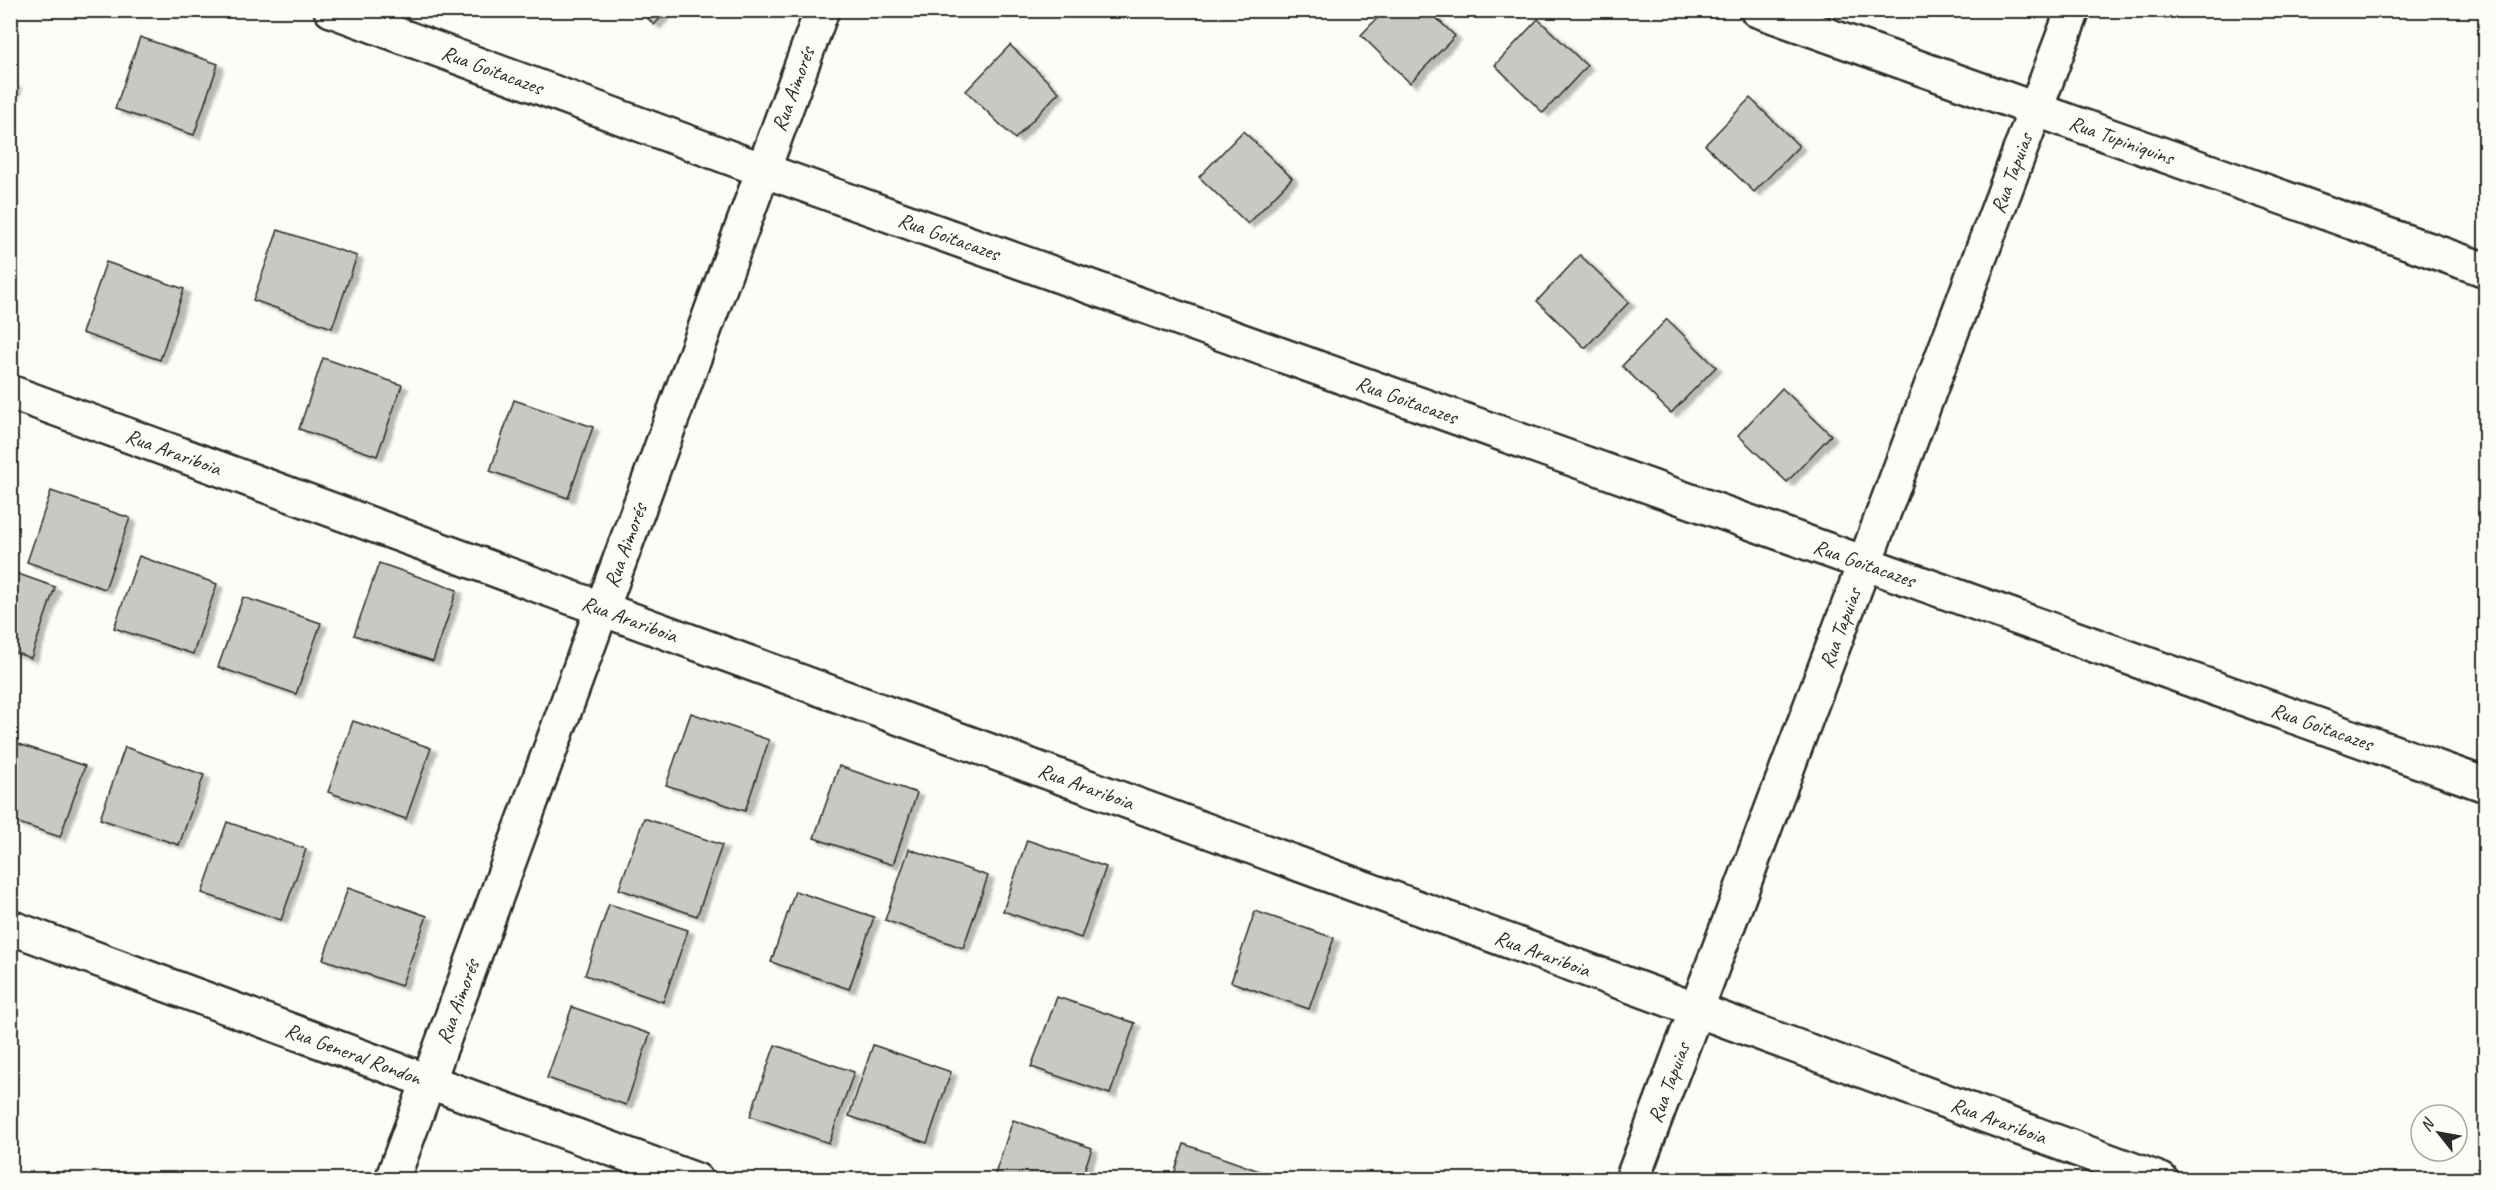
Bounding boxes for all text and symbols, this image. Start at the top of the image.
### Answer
street label: Rua Goitacazes [438,39,548,101]
street label: Rua Aimorés [766,42,821,135]
street label: Rua Tupiniquins [2066,109,2179,171]
street label: Rua Tapuias [1985,128,2039,217]
street label: Rua Goitacazes [895,206,1005,267]
street label: Rua Goitacazes [1352,370,1462,430]
street label: Rua Arariboia [122,423,226,482]
street label: Rua Aimorés [598,498,653,591]
street label: Rua Goitacazes [1810,533,1920,594]
street label: Rua Tapuias [1813,583,1868,672]
street label: Rua Arariboia [578,590,683,649]
street label: Rua Goitacazes [2268,696,2378,757]
street label: Rua Arariboia [1035,757,1139,816]
street label: Rua Arariboia [1491,924,1595,983]
street label: Rua Aimorés [430,954,485,1047]
street label: Rua General Rondon [282,1017,427,1091]
street label: Rua Tapuias [1642,1037,1696,1126]
street label: Rua Arariboia [1947,1091,2052,1151]
north arrow [2409,1103,2469,1163]
text: N [2416,1114,2440,1135]

